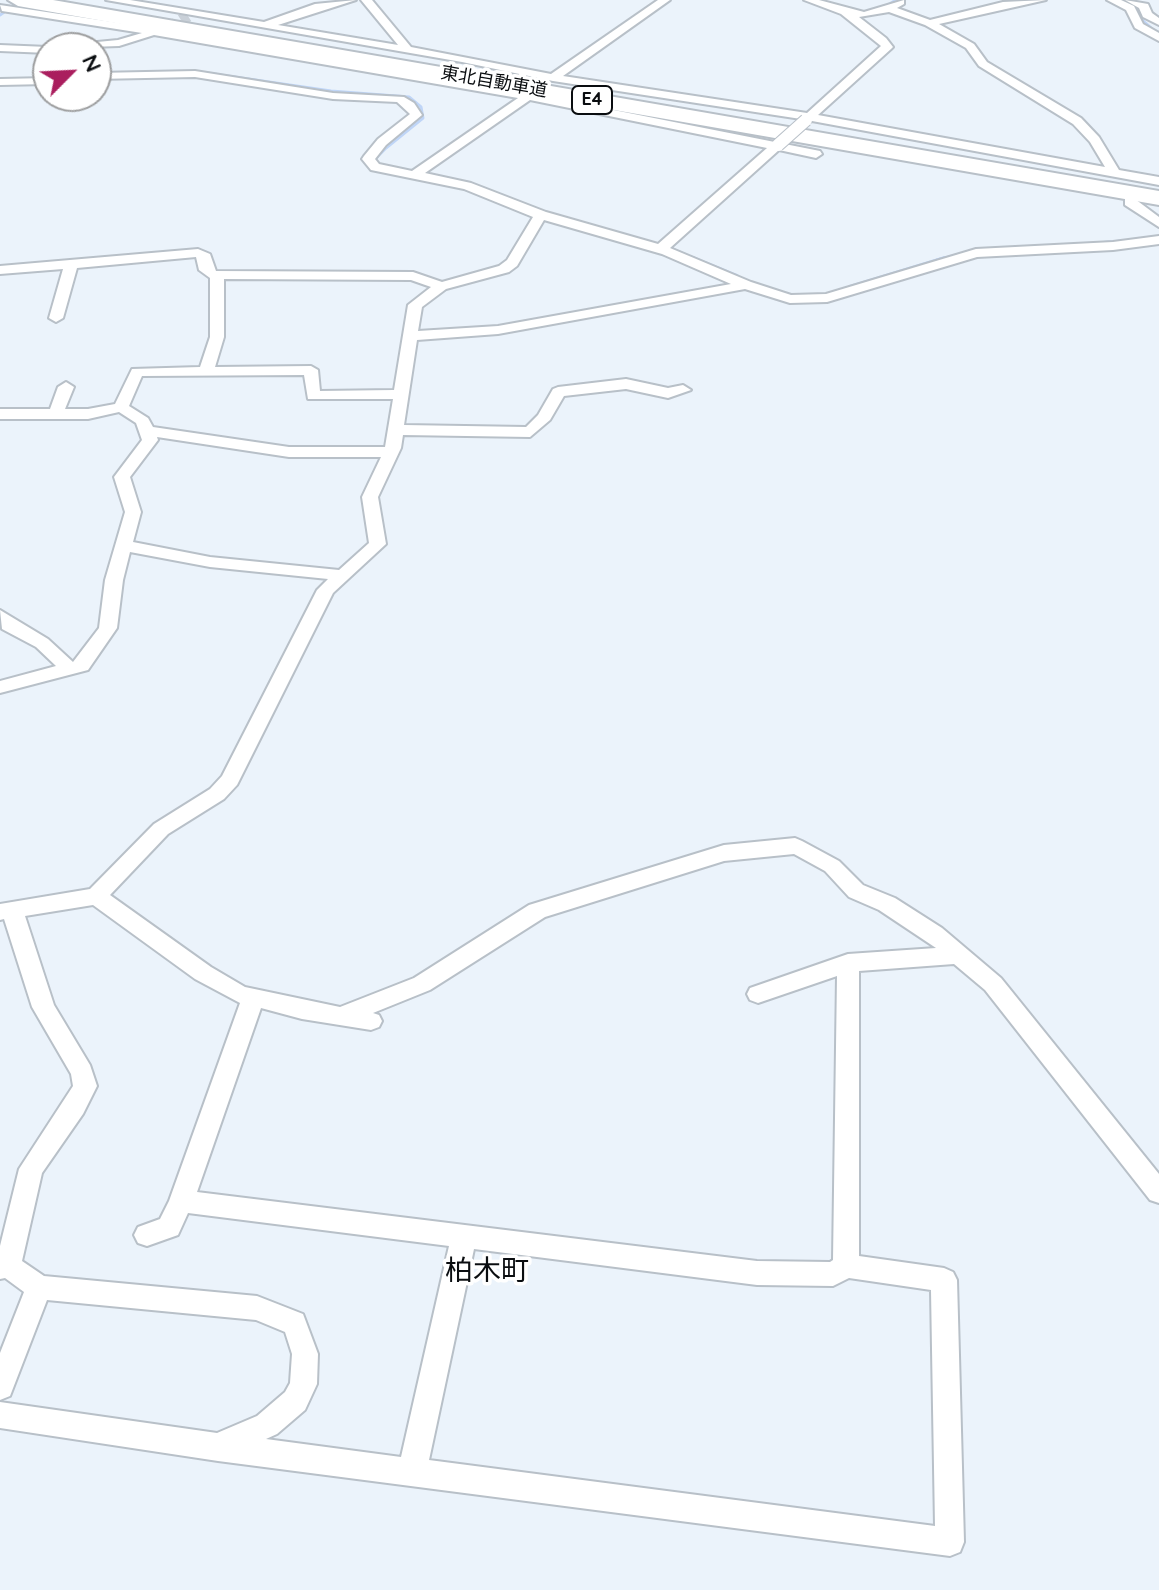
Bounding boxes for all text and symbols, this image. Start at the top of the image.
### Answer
north arrow [32,32,112,112]
text: N [76,50,108,76]
street label: 東北自動車道 [439,62,549,102]
road number: E4 [572,86,612,114]
district label: 柏木町 [445,1255,529,1289]

